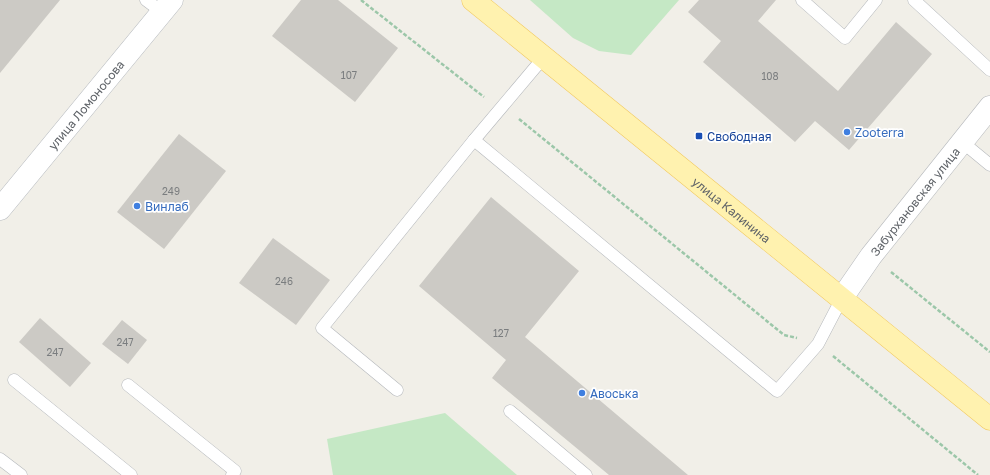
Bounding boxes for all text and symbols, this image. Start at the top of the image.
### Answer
street label: улица Ломоносова [45,57,127,153]
house number: 107 [341,69,357,81]
house number: 108 [761,70,779,82]
place label: Zooterra [855,125,904,140]
marker: Zooterra [842,127,852,137]
place label: Свободная [707,129,772,144]
marker: Свободная [694,131,704,141]
street label: Забурхановская улица [867,144,963,259]
street label: улица Калинина [690,173,774,246]
house number: 249 [162,185,180,197]
place label: Винлаб [145,199,189,214]
marker: Винлаб [132,201,142,211]
house number: 246 [275,275,293,287]
house number: 127 [493,327,509,339]
house number: 247 [116,336,134,348]
house number: 247 [46,346,64,358]
place label: Авоська [590,386,638,401]
marker: Авоська [577,388,587,398]

